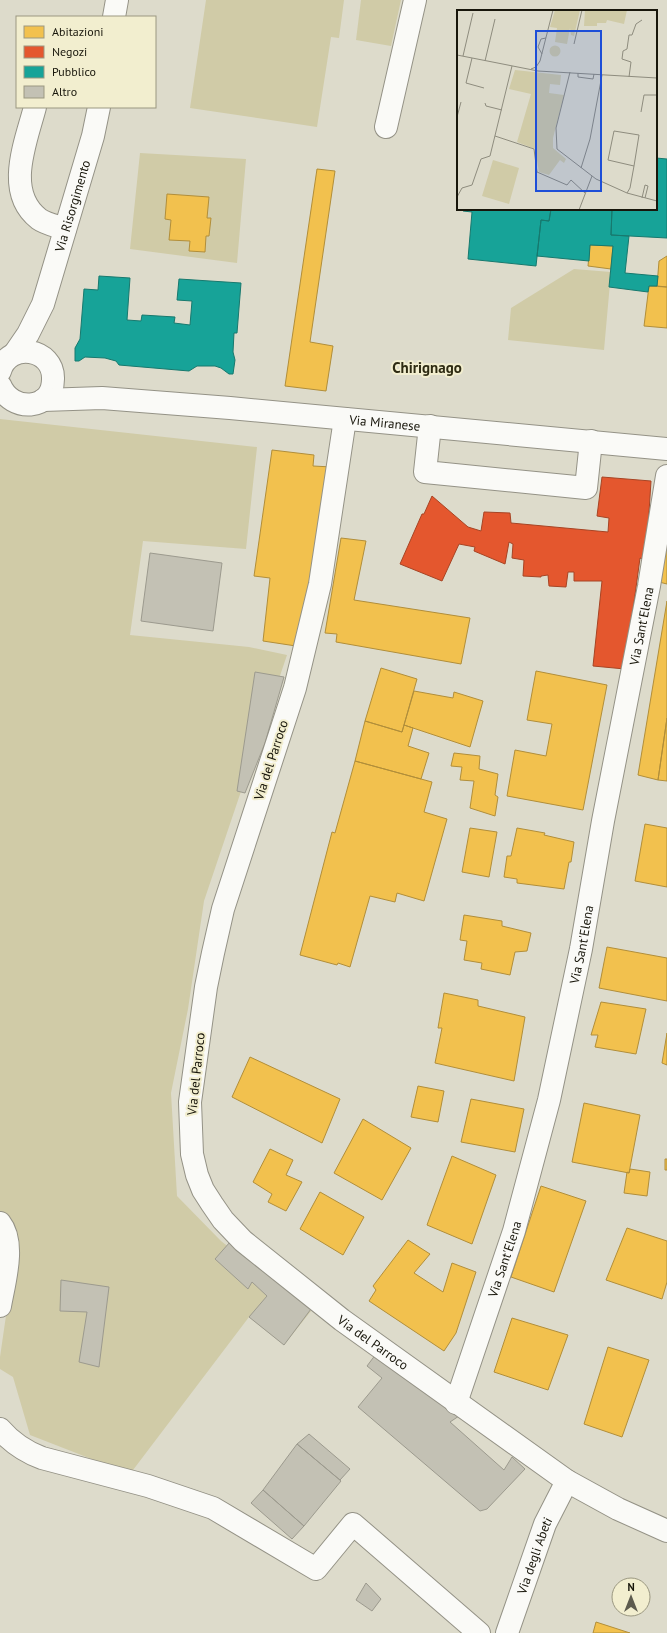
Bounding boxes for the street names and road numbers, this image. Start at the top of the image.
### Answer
street label: Via Risorgimento [50,158,94,255]
street label: Via Miranese [348,411,421,434]
street label: Via Sant'Elena [625,585,657,668]
street label: Via del Parroco [250,718,292,803]
street label: Via Sant'Elena [565,904,597,986]
street label: Via del Parroco [183,1032,209,1117]
street label: Via Sant'Elena [483,1219,525,1300]
street label: Via del Parroco [333,1311,412,1373]
street label: Via degli Abeti [512,1514,556,1597]

